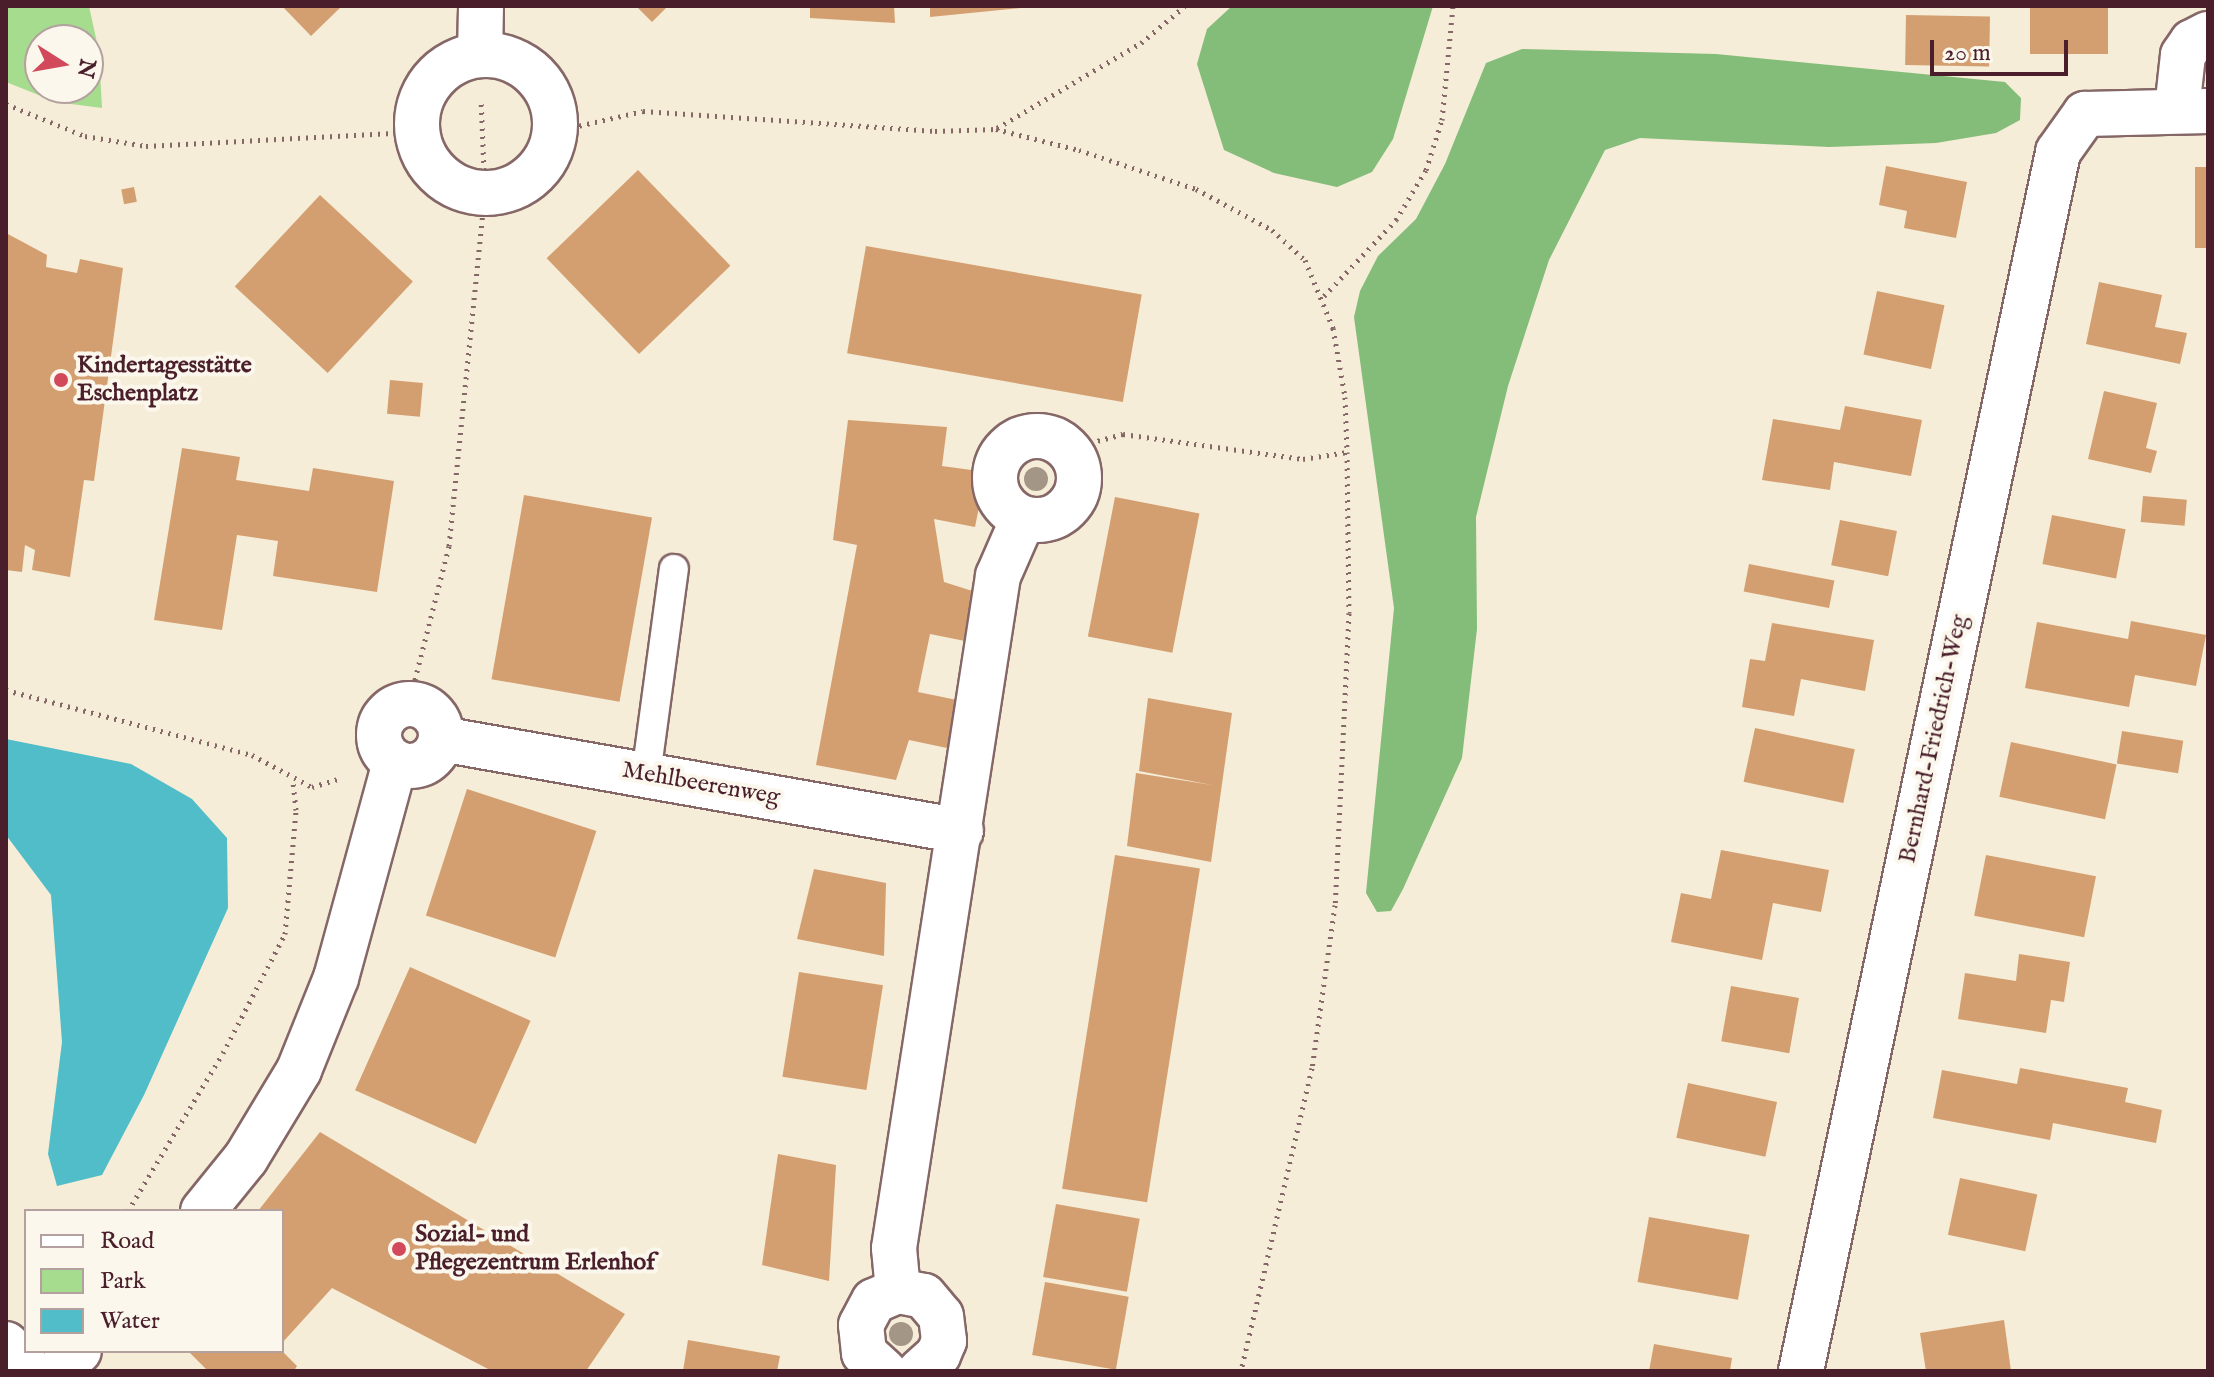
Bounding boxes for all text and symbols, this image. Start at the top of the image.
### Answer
north arrow [24,24,104,104]
scale bar [1934,24,2072,74]
text: 20 m [1944,38,1991,69]
text: N [70,56,101,80]
place label: Kindertagesstätte Eschenplatz [77,352,252,408]
marker: Kindertagesstätte Eschenplatz [52,371,70,389]
street label: Bernhard-Friedrich-Weg [1894,612,1974,866]
street label: Mehlbeerenweg [620,756,782,812]
legend [24,1209,284,1353]
place label: Sozial- und Pflegezentrum Erlenhof [415,1221,655,1277]
text: Road [100,1226,154,1257]
marker: Sozial- und Pflegezentrum Erlenhof [390,1240,408,1258]
text: Park [100,1266,146,1297]
text: Water [100,1306,160,1337]

